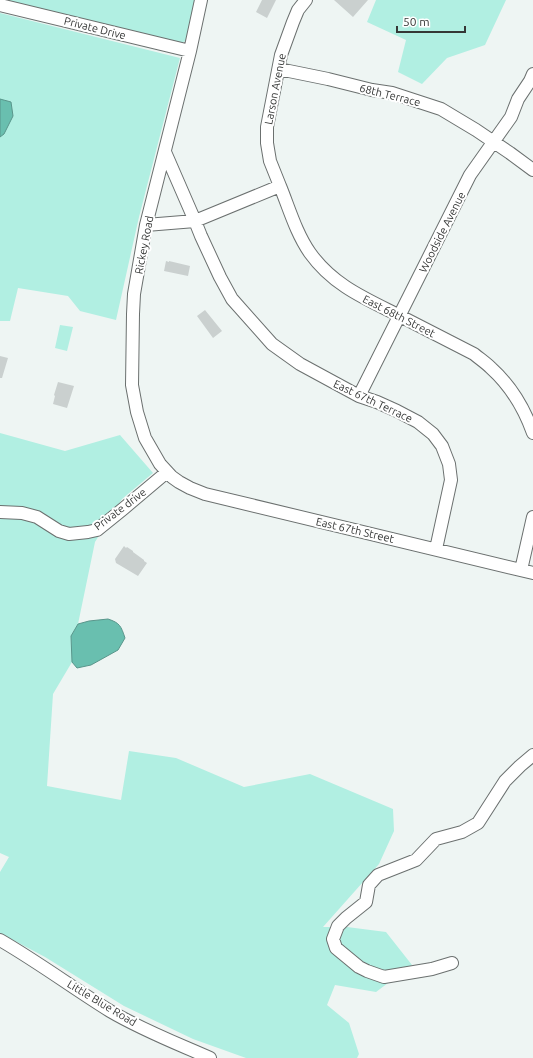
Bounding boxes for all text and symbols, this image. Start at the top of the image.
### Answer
scale bar [397,8,465,34]
street label: Private Drive [63,15,127,41]
text: 50 m [403,15,430,28]
street label: Larson Avenue [262,52,288,126]
street label: 68th Terrace [358,82,422,108]
street label: Woodside Avenue [416,190,468,274]
street label: Rickey Road [132,215,156,275]
street label: East 68th Street [361,293,438,340]
street label: East 67th Terrace [332,377,414,425]
street label: Private drive [92,486,148,532]
street label: East 67th Street [315,515,396,545]
street label: Little Blue Road [65,978,139,1028]

